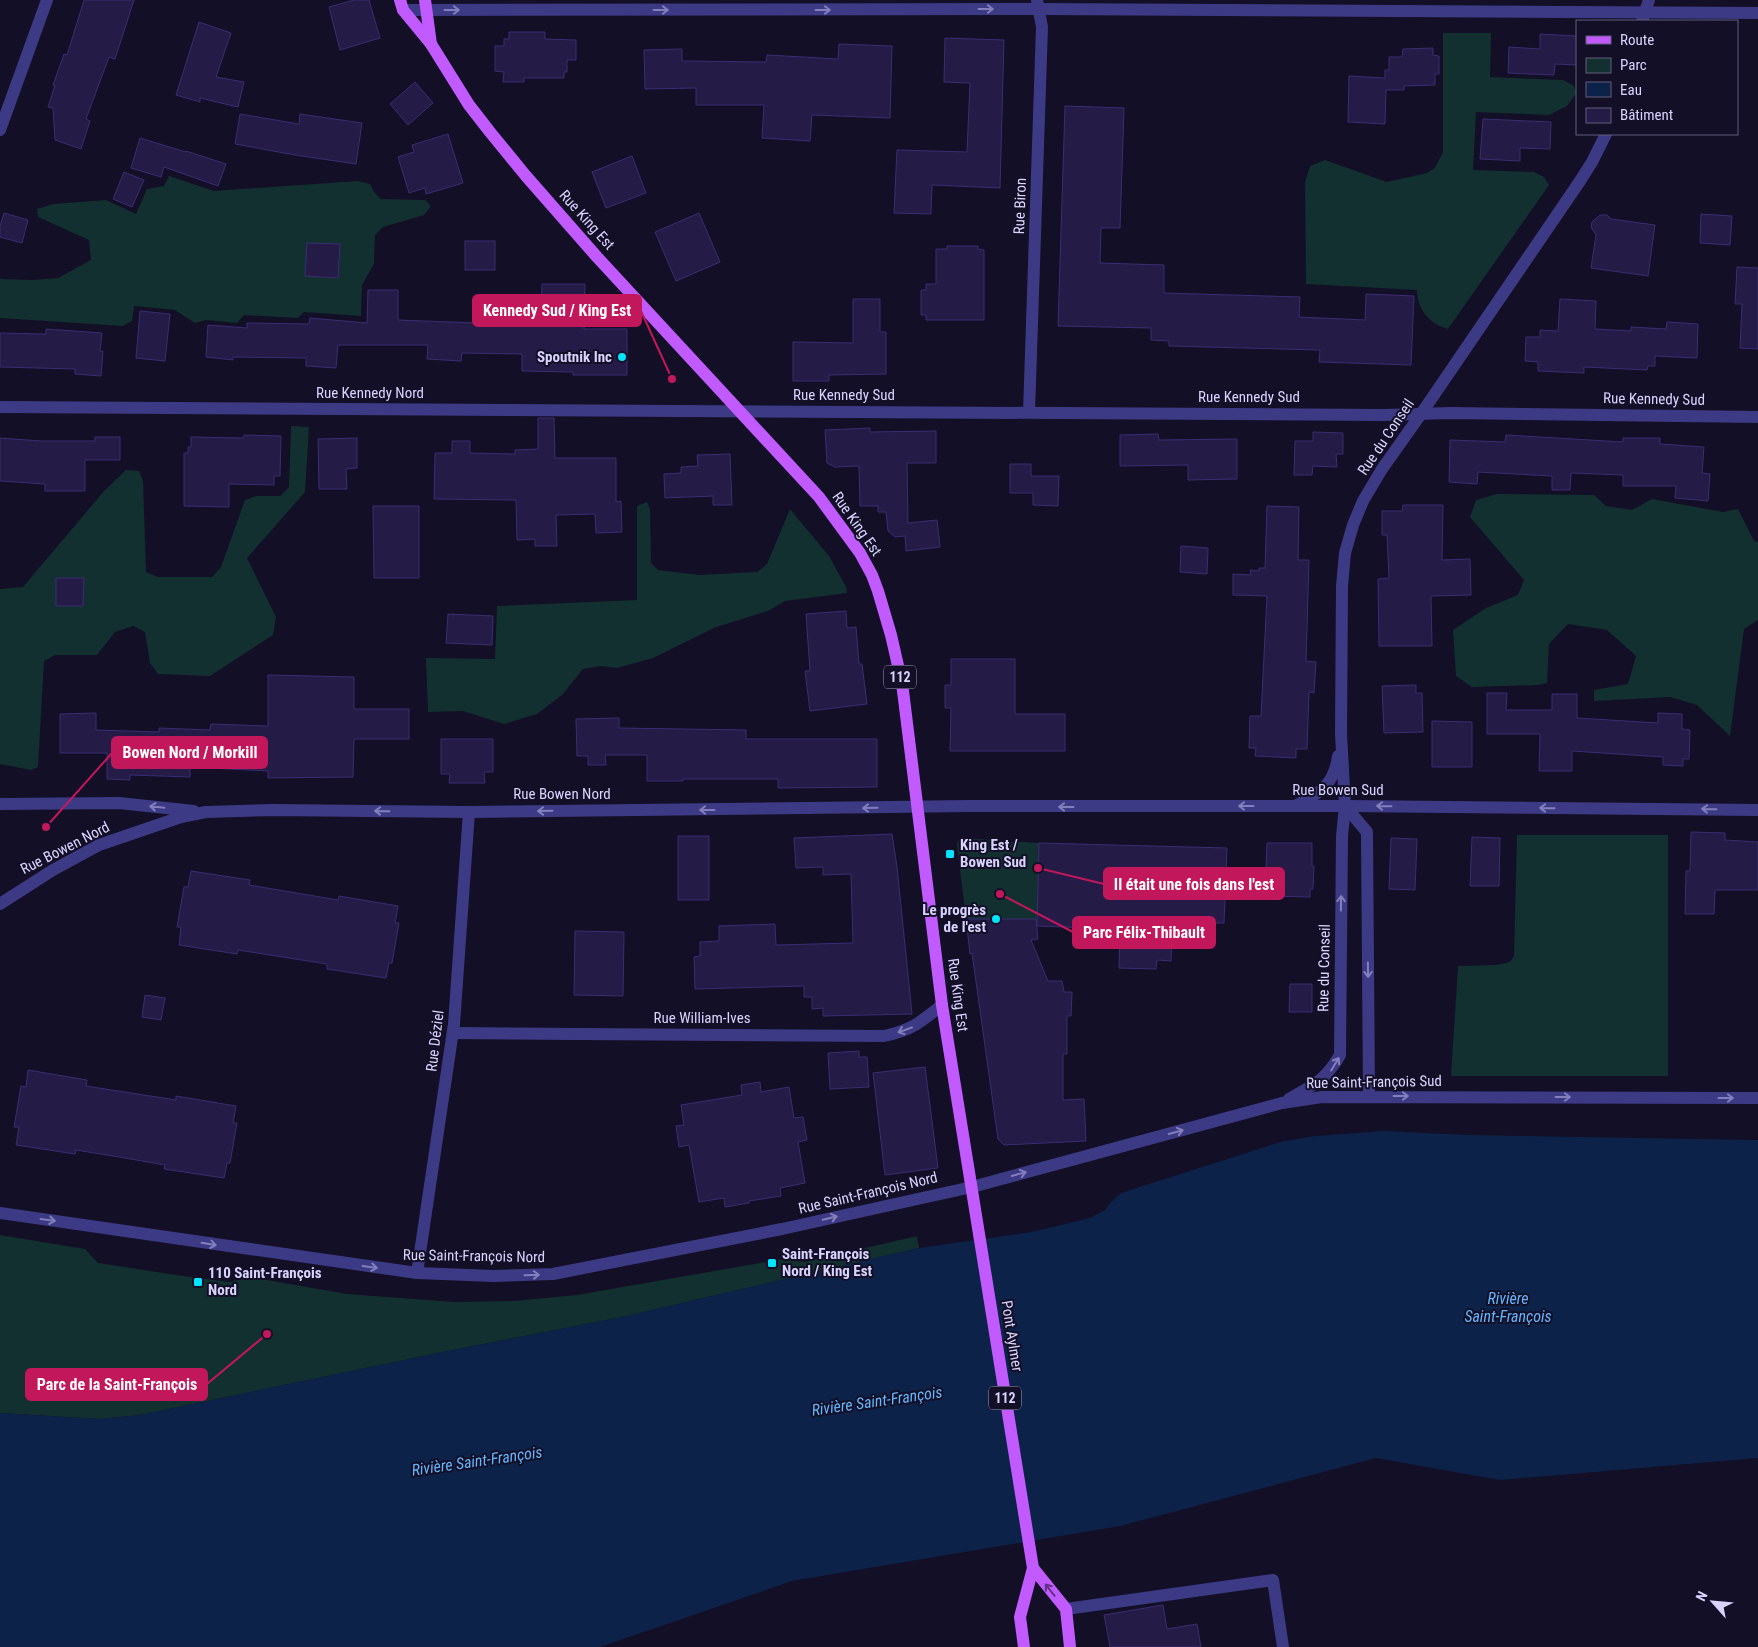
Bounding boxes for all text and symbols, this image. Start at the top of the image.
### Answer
one-way arrow [978,4,994,14]
one-way arrow [443,5,459,15]
one-way arrow [652,5,669,15]
one-way arrow [815,5,831,15]
legend [1576,20,1738,135]
text: Route [1620,31,1654,49]
text: Parc [1620,56,1647,74]
text: Eau [1620,81,1642,99]
text: Bâtiment [1620,106,1673,124]
street label: Rue Biron [1010,177,1030,235]
street label: Rue King Est [556,186,618,254]
callout: Kennedy Sud / King Est [473,295,641,326]
text: Kennedy Sud / King Est [483,301,631,320]
place label: Spoutnik Inc [537,348,612,366]
marker: Spoutnik Inc [616,351,628,363]
street label: Rue Kennedy Nord [316,384,424,402]
street label: Rue Kennedy Sud [793,386,895,404]
street label: Rue Kennedy Sud [1198,388,1300,406]
street label: Rue Kennedy Sud [1603,389,1705,409]
street label: Rue du Conseil [1354,396,1418,478]
street label: Rue King Est [828,488,886,560]
road number: 112 [884,666,916,689]
callout: Bowen Nord / Morkill [112,737,267,768]
text: Bowen Nord / Morkill [123,743,257,762]
street label: Rue Bowen Sud [1292,781,1384,799]
street label: Rue Bowen Nord [513,785,611,803]
one-way arrow [1238,801,1254,811]
one-way arrow [1377,801,1393,811]
one-way arrow [150,802,166,812]
one-way arrow [1058,802,1074,812]
one-way arrow [862,803,878,813]
one-way arrow [1539,803,1556,813]
one-way arrow [1702,804,1718,814]
one-way arrow [699,805,716,815]
one-way arrow [374,806,390,816]
one-way arrow [537,806,553,816]
street label: Rue Bowen Nord [17,818,113,878]
place label: King Est / Bowen Sud [960,836,1026,871]
marker: King Est / Bowen Sud [944,848,956,860]
callout: Il était une fois dans l'est [1104,868,1284,899]
text: Il était une fois dans l'est [1114,875,1274,894]
one-way arrow [1336,895,1346,911]
place label: Le progrès de l'est [922,901,986,936]
marker: Le progrès de l'est [990,913,1002,925]
callout: Parc Félix-Thibault [1073,917,1215,948]
text: Parc Félix-Thibault [1083,923,1205,942]
street label: Rue du Conseil [1314,924,1334,1012]
street label: Rue King Est [944,957,972,1033]
one-way arrow [1363,961,1373,977]
street label: Rue Déziel [422,1009,448,1073]
street label: Rue William-Ives [653,1009,751,1027]
one-way arrow [897,1026,913,1035]
one-way arrow [1330,1057,1340,1071]
street label: Rue Saint-François Sud [1306,1072,1442,1092]
one-way arrow [1392,1091,1409,1101]
one-way arrow [1555,1092,1571,1102]
one-way arrow [1718,1093,1734,1103]
one-way arrow [1168,1126,1184,1136]
street label: Rue Saint-François Nord [797,1168,939,1218]
one-way arrow [1011,1169,1027,1178]
one-way arrow [821,1213,837,1222]
one-way arrow [40,1215,56,1225]
one-way arrow [201,1239,217,1249]
place label: Saint-François Nord / King Est [782,1245,872,1280]
street label: Rue Saint-François Nord [403,1246,545,1266]
marker: Saint-François Nord / King Est [766,1257,778,1269]
one-way arrow [362,1262,378,1272]
place label: 110 Saint-François Nord [208,1264,322,1299]
one-way arrow [524,1270,540,1280]
marker: 110 Saint-François Nord [192,1276,204,1288]
water label: Rivière Saint-François [1464,1289,1552,1326]
street label: Pont Aylmer [997,1299,1027,1373]
callout: Parc de la Saint-François [26,1369,207,1400]
text: Parc de la Saint-François [37,1375,197,1394]
water label: Rivière Saint-François [810,1382,944,1420]
road number: 112 [989,1386,1021,1410]
water label: Rivière Saint-François [410,1442,544,1480]
north arrow [1688,1577,1738,1627]
one-way arrow [1045,1583,1056,1596]
text: N [1692,1589,1710,1604]

